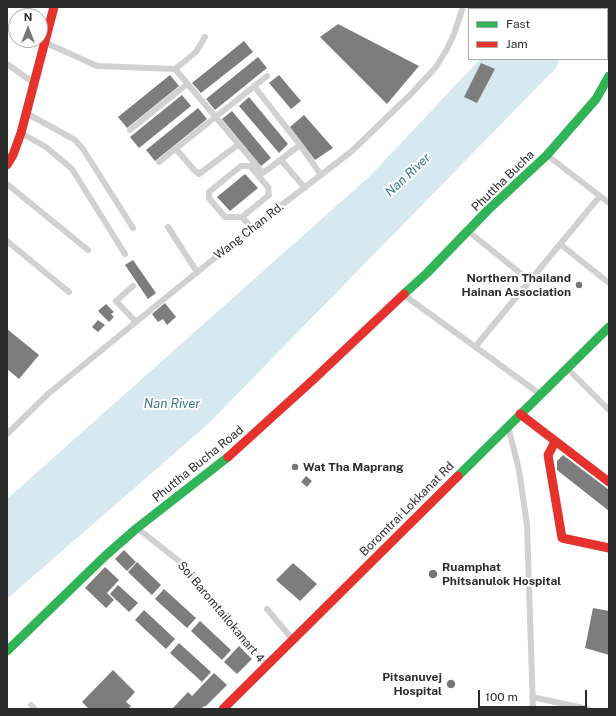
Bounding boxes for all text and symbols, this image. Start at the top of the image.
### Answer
north arrow [8,8,48,48]
legend [468,8,608,60]
text: N [24,11,32,23]
text: Fast [506,17,530,31]
text: Jam [506,37,528,51]
street label: Phuttha Bucha [469,147,537,215]
water label: Nan River [382,150,434,200]
street label: Wang Chan Rd. [211,199,287,263]
place label: Northern Thailand Hainan Association [461,271,571,299]
marker: Northern Thailand Hainan Association [574,280,584,290]
water label: Nan River [144,396,200,412]
street label: Phuttha Bucha Road [150,423,246,505]
street label: Boromtrai Lokkanat Rd [357,459,457,559]
place label: Wat Tha Maprang [303,460,404,474]
marker: Wat Tha Maprang [290,462,300,472]
street label: Soi Baromtailokanart 4 [174,558,268,666]
place label: Ruamphat Phitsanulok Hospital [442,560,561,588]
marker: Ruamphat Phitsanulok Hospital [427,568,439,580]
place label: Pitsanuvej Hospital [382,670,442,698]
marker: Pitsanuvej Hospital [445,678,457,690]
scale bar [480,682,589,708]
text: 100 m [485,690,518,704]

